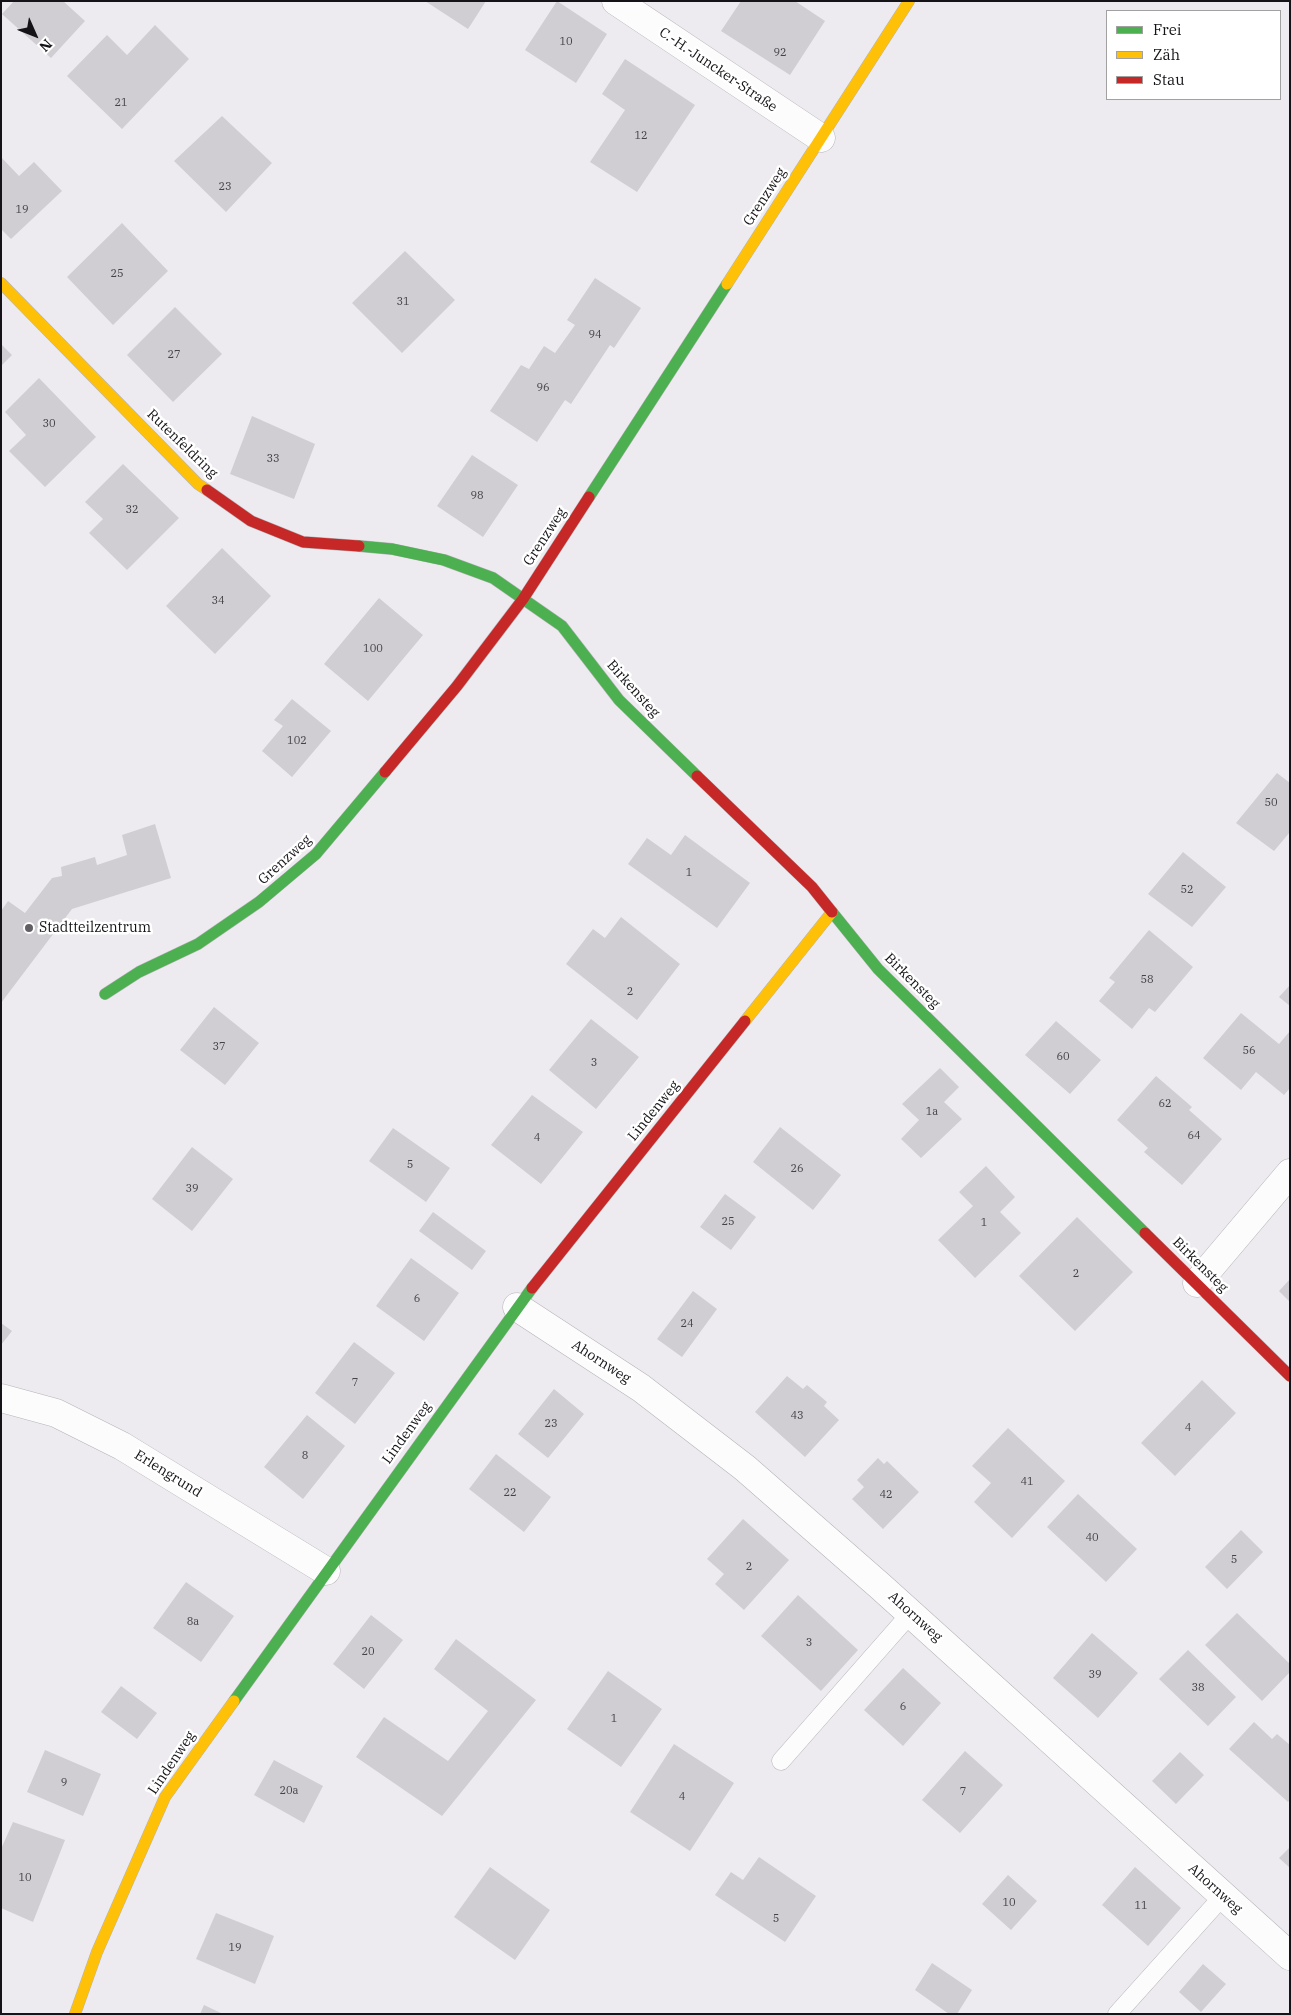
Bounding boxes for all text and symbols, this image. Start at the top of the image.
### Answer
north arrow [10,10,60,60]
legend [1106,10,1281,100]
text: Frei [1153,20,1181,39]
street label: C.-H.-Juncker-Straße [656,24,780,116]
text: N [35,35,56,56]
house number: 10 [559,35,573,49]
text: Zäh [1153,45,1180,64]
house number: 92 [773,46,787,60]
text: Stau [1153,70,1185,89]
house number: 21 [114,96,128,110]
house number: 12 [634,129,648,143]
street label: Grenzweg [740,165,790,229]
house number: 23 [218,180,232,194]
house number: 19 [15,203,29,217]
house number: 25 [110,267,124,281]
house number: 31 [396,295,410,309]
house number: 94 [588,328,602,342]
house number: 27 [167,348,181,362]
house number: 96 [536,381,550,395]
street label: Rutenfeldring [143,406,221,482]
house number: 30 [42,417,56,431]
house number: 33 [266,452,280,466]
house number: 98 [470,489,484,503]
house number: 32 [125,503,139,517]
street label: Grenzweg [520,505,570,569]
house number: 34 [211,594,225,608]
house number: 100 [363,642,383,656]
street label: Birkensteg [603,657,663,721]
house number: 102 [287,734,307,748]
house number: 50 [1264,796,1278,810]
street label: Grenzweg [255,832,315,888]
house number: 1 [686,866,692,880]
house number: 52 [1180,883,1194,897]
place label: Stadtteilzentrum [39,920,151,936]
marker: Stadtteilzentrum [23,922,35,934]
street label: Birkensteg [881,950,943,1012]
house number: 58 [1140,973,1154,987]
house number: 2 [627,985,633,999]
house number: 37 [212,1040,226,1054]
house number: 56 [1242,1044,1256,1058]
house number: 60 [1056,1050,1070,1064]
house number: 3 [591,1056,597,1070]
street label: Lindenweg [625,1078,683,1144]
house number: 62 [1158,1097,1172,1111]
house number: 1a [926,1105,938,1119]
house number: 64 [1187,1129,1201,1143]
house number: 4 [534,1131,540,1145]
house number: 5 [407,1158,413,1172]
house number: 26 [790,1162,804,1176]
house number: 39 [185,1182,199,1196]
house number: 25 [721,1215,735,1229]
house number: 1 [981,1216,987,1230]
street label: Birkensteg [1169,1234,1231,1296]
house number: 2 [1073,1267,1079,1281]
house number: 6 [414,1292,420,1306]
house number: 24 [680,1317,694,1331]
street label: Ahornweg [568,1337,634,1387]
house number: 7 [352,1376,358,1390]
street label: Lindenweg [379,1399,435,1467]
house number: 43 [790,1409,804,1423]
house number: 23 [544,1417,558,1431]
house number: 4 [1185,1421,1191,1435]
street label: Erlengrund [131,1447,205,1501]
house number: 8 [302,1449,308,1463]
house number: 41 [1020,1475,1034,1489]
house number: 22 [503,1486,517,1500]
house number: 42 [879,1488,893,1502]
house number: 40 [1085,1531,1099,1545]
house number: 5 [1231,1553,1237,1567]
house number: 2 [746,1560,752,1574]
street label: Ahornweg [884,1588,946,1646]
house number: 8a [187,1615,199,1629]
house number: 3 [806,1636,812,1650]
house number: 20 [361,1645,375,1659]
house number: 39 [1088,1668,1102,1682]
house number: 38 [1191,1681,1205,1695]
house number: 6 [900,1700,906,1714]
house number: 1 [611,1712,617,1726]
street label: Lindenweg [145,1728,199,1798]
house number: 9 [61,1776,67,1790]
house number: 20a [279,1784,299,1798]
house number: 7 [960,1785,966,1799]
house number: 4 [679,1790,685,1804]
street label: Ahornweg [1184,1860,1246,1918]
house number: 10 [18,1871,32,1885]
house number: 10 [1002,1896,1016,1910]
house number: 11 [1134,1899,1148,1913]
house number: 5 [773,1912,779,1926]
house number: 19 [228,1941,242,1955]

